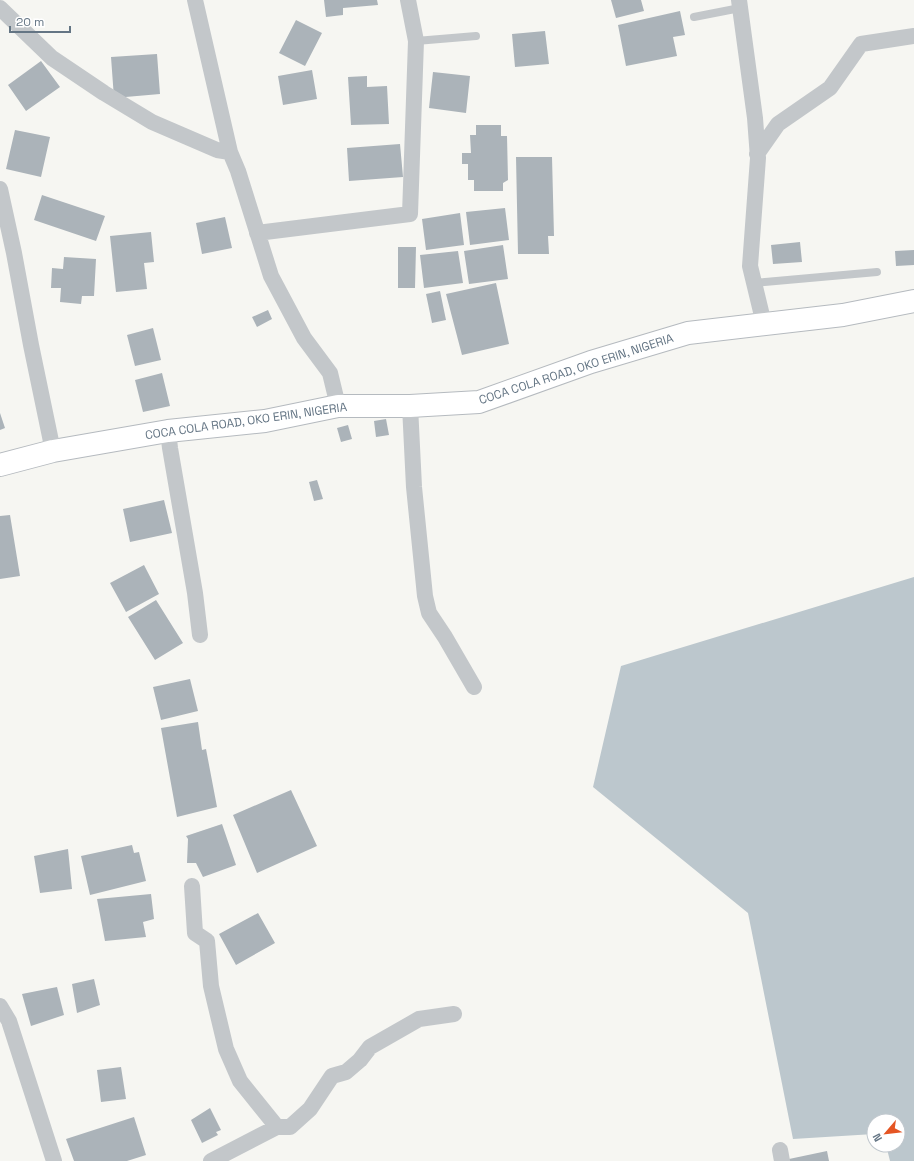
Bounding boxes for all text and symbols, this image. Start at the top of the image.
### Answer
scale bar [10,8,70,34]
text: 20 m [16,14,44,30]
street label: COCA COLA ROAD, OKO ERIN, NIGERIA [477,330,676,408]
street label: COCA COLA ROAD, OKO ERIN, NIGERIA [144,399,348,443]
north arrow [866,1113,906,1153]
text: N [869,1131,885,1144]

